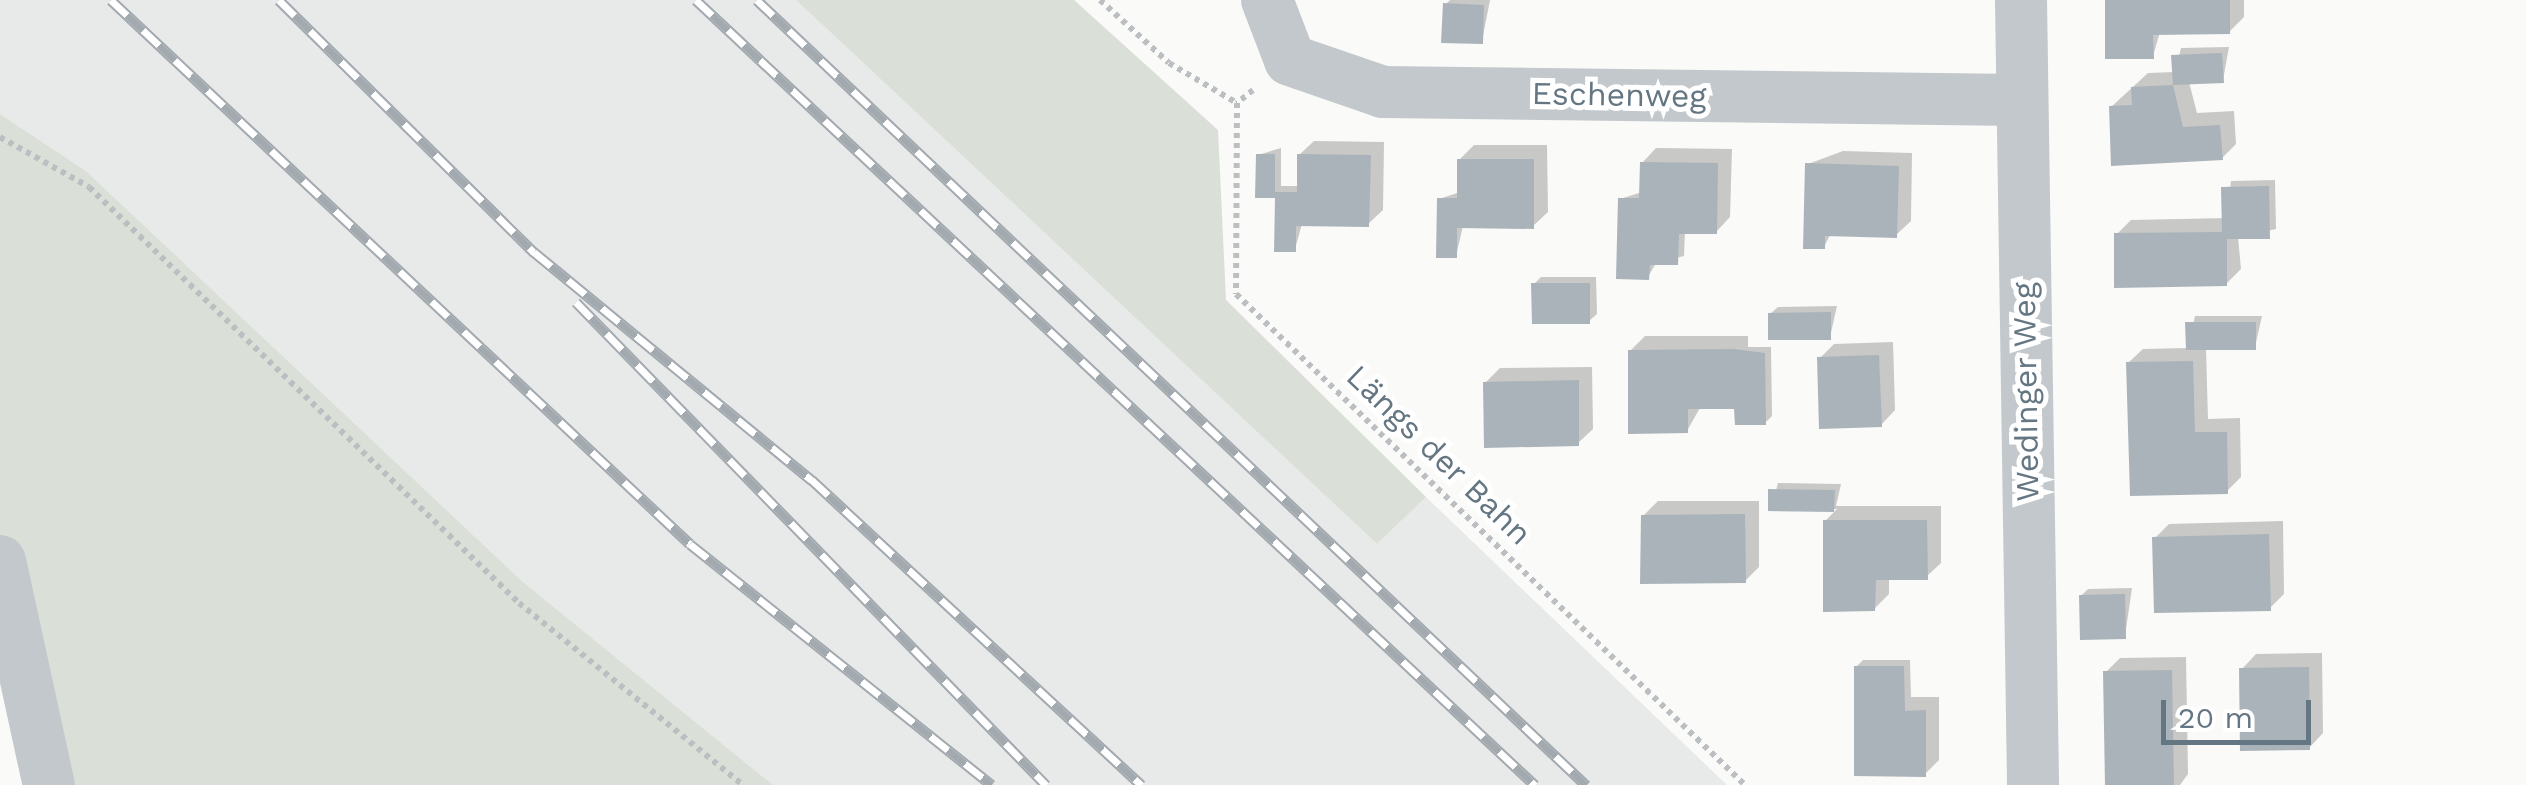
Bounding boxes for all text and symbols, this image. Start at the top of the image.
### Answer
street label: Eschenweg [1531,74,1707,116]
street label: Wedinger Weg [2005,281,2047,503]
street label: Längs der Bahn [1338,357,1540,553]
scale bar [2166,680,2316,742]
text: 20 m [2178,700,2253,735]

